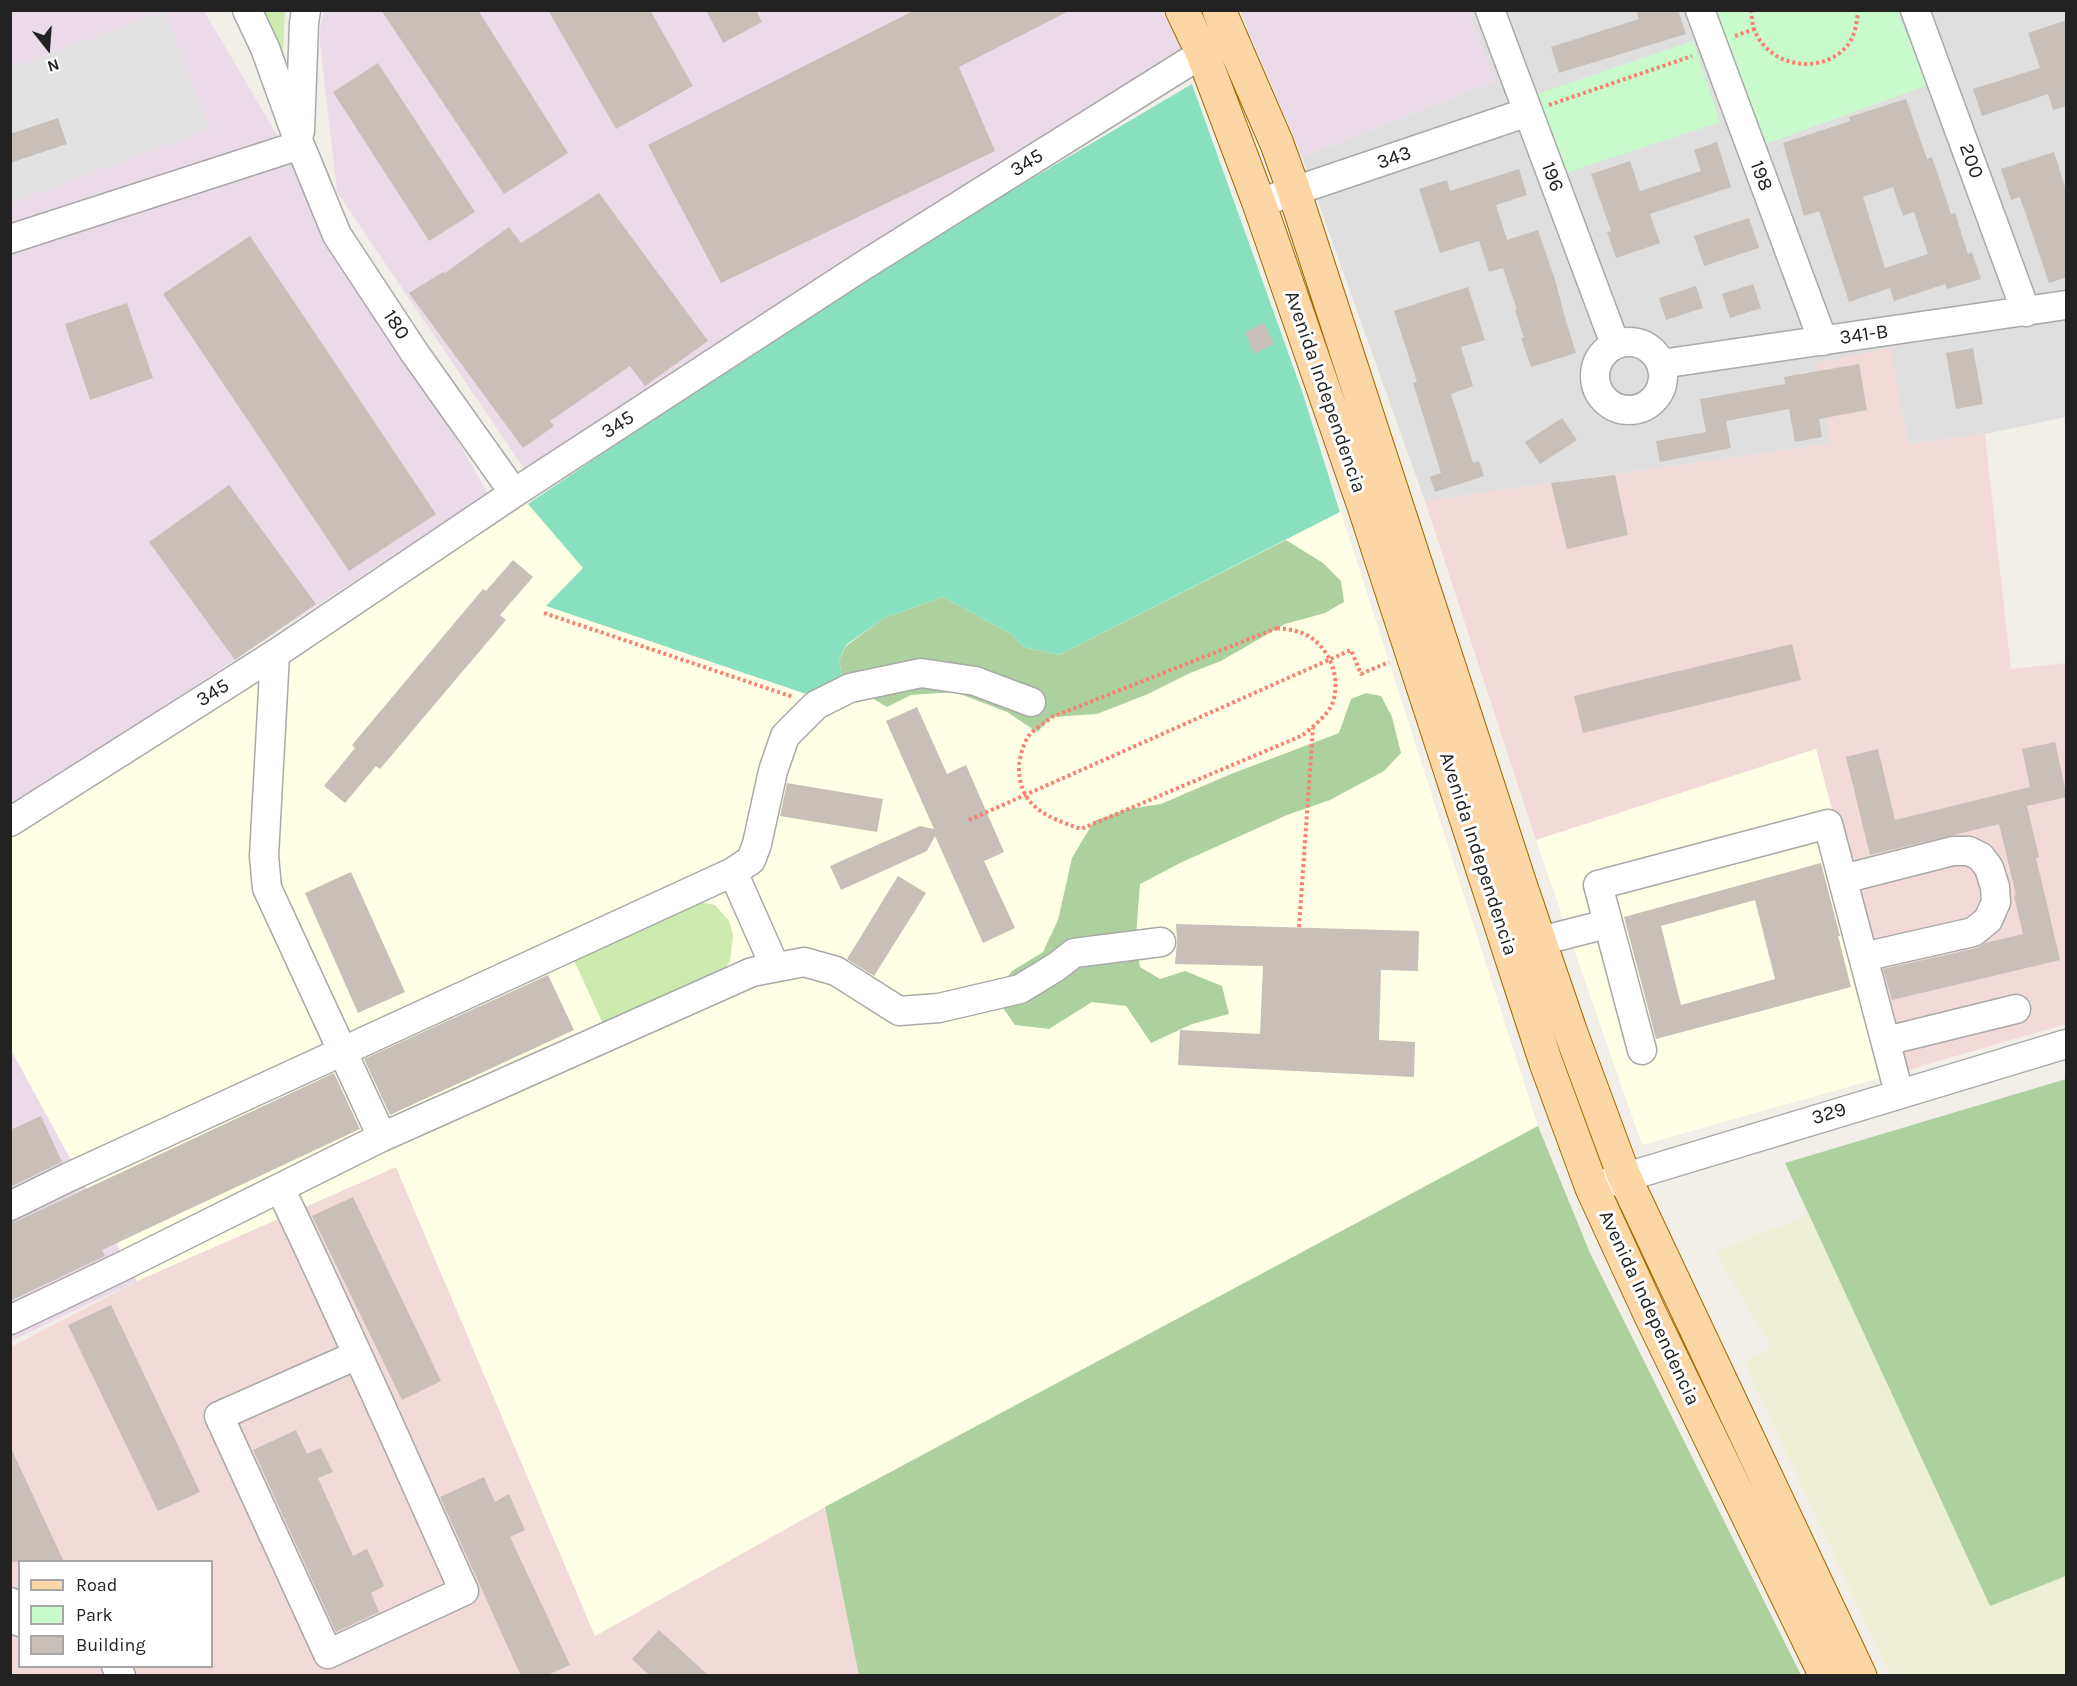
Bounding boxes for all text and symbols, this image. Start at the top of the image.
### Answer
north arrow [18,18,78,78]
text: N [45,55,62,76]
street label: 200 [1954,140,1988,182]
street label: 343 [1374,141,1414,175]
street label: 345 [1006,144,1048,182]
street label: 198 [1744,157,1778,195]
street label: 196 [1535,159,1569,195]
street label: Avenida Independencia [1279,288,1371,496]
street label: 180 [378,306,414,344]
street label: 341-B [1838,320,1890,350]
street label: 345 [597,406,639,444]
street label: 345 [192,674,234,712]
street label: Avenida Independencia [1434,749,1522,959]
street label: 329 [1809,1097,1849,1131]
street label: Avenida Independencia [1593,1207,1705,1409]
legend [18,1560,213,1668]
text: Road [76,1574,117,1596]
text: Park [76,1604,113,1626]
text: Building [76,1634,146,1656]

